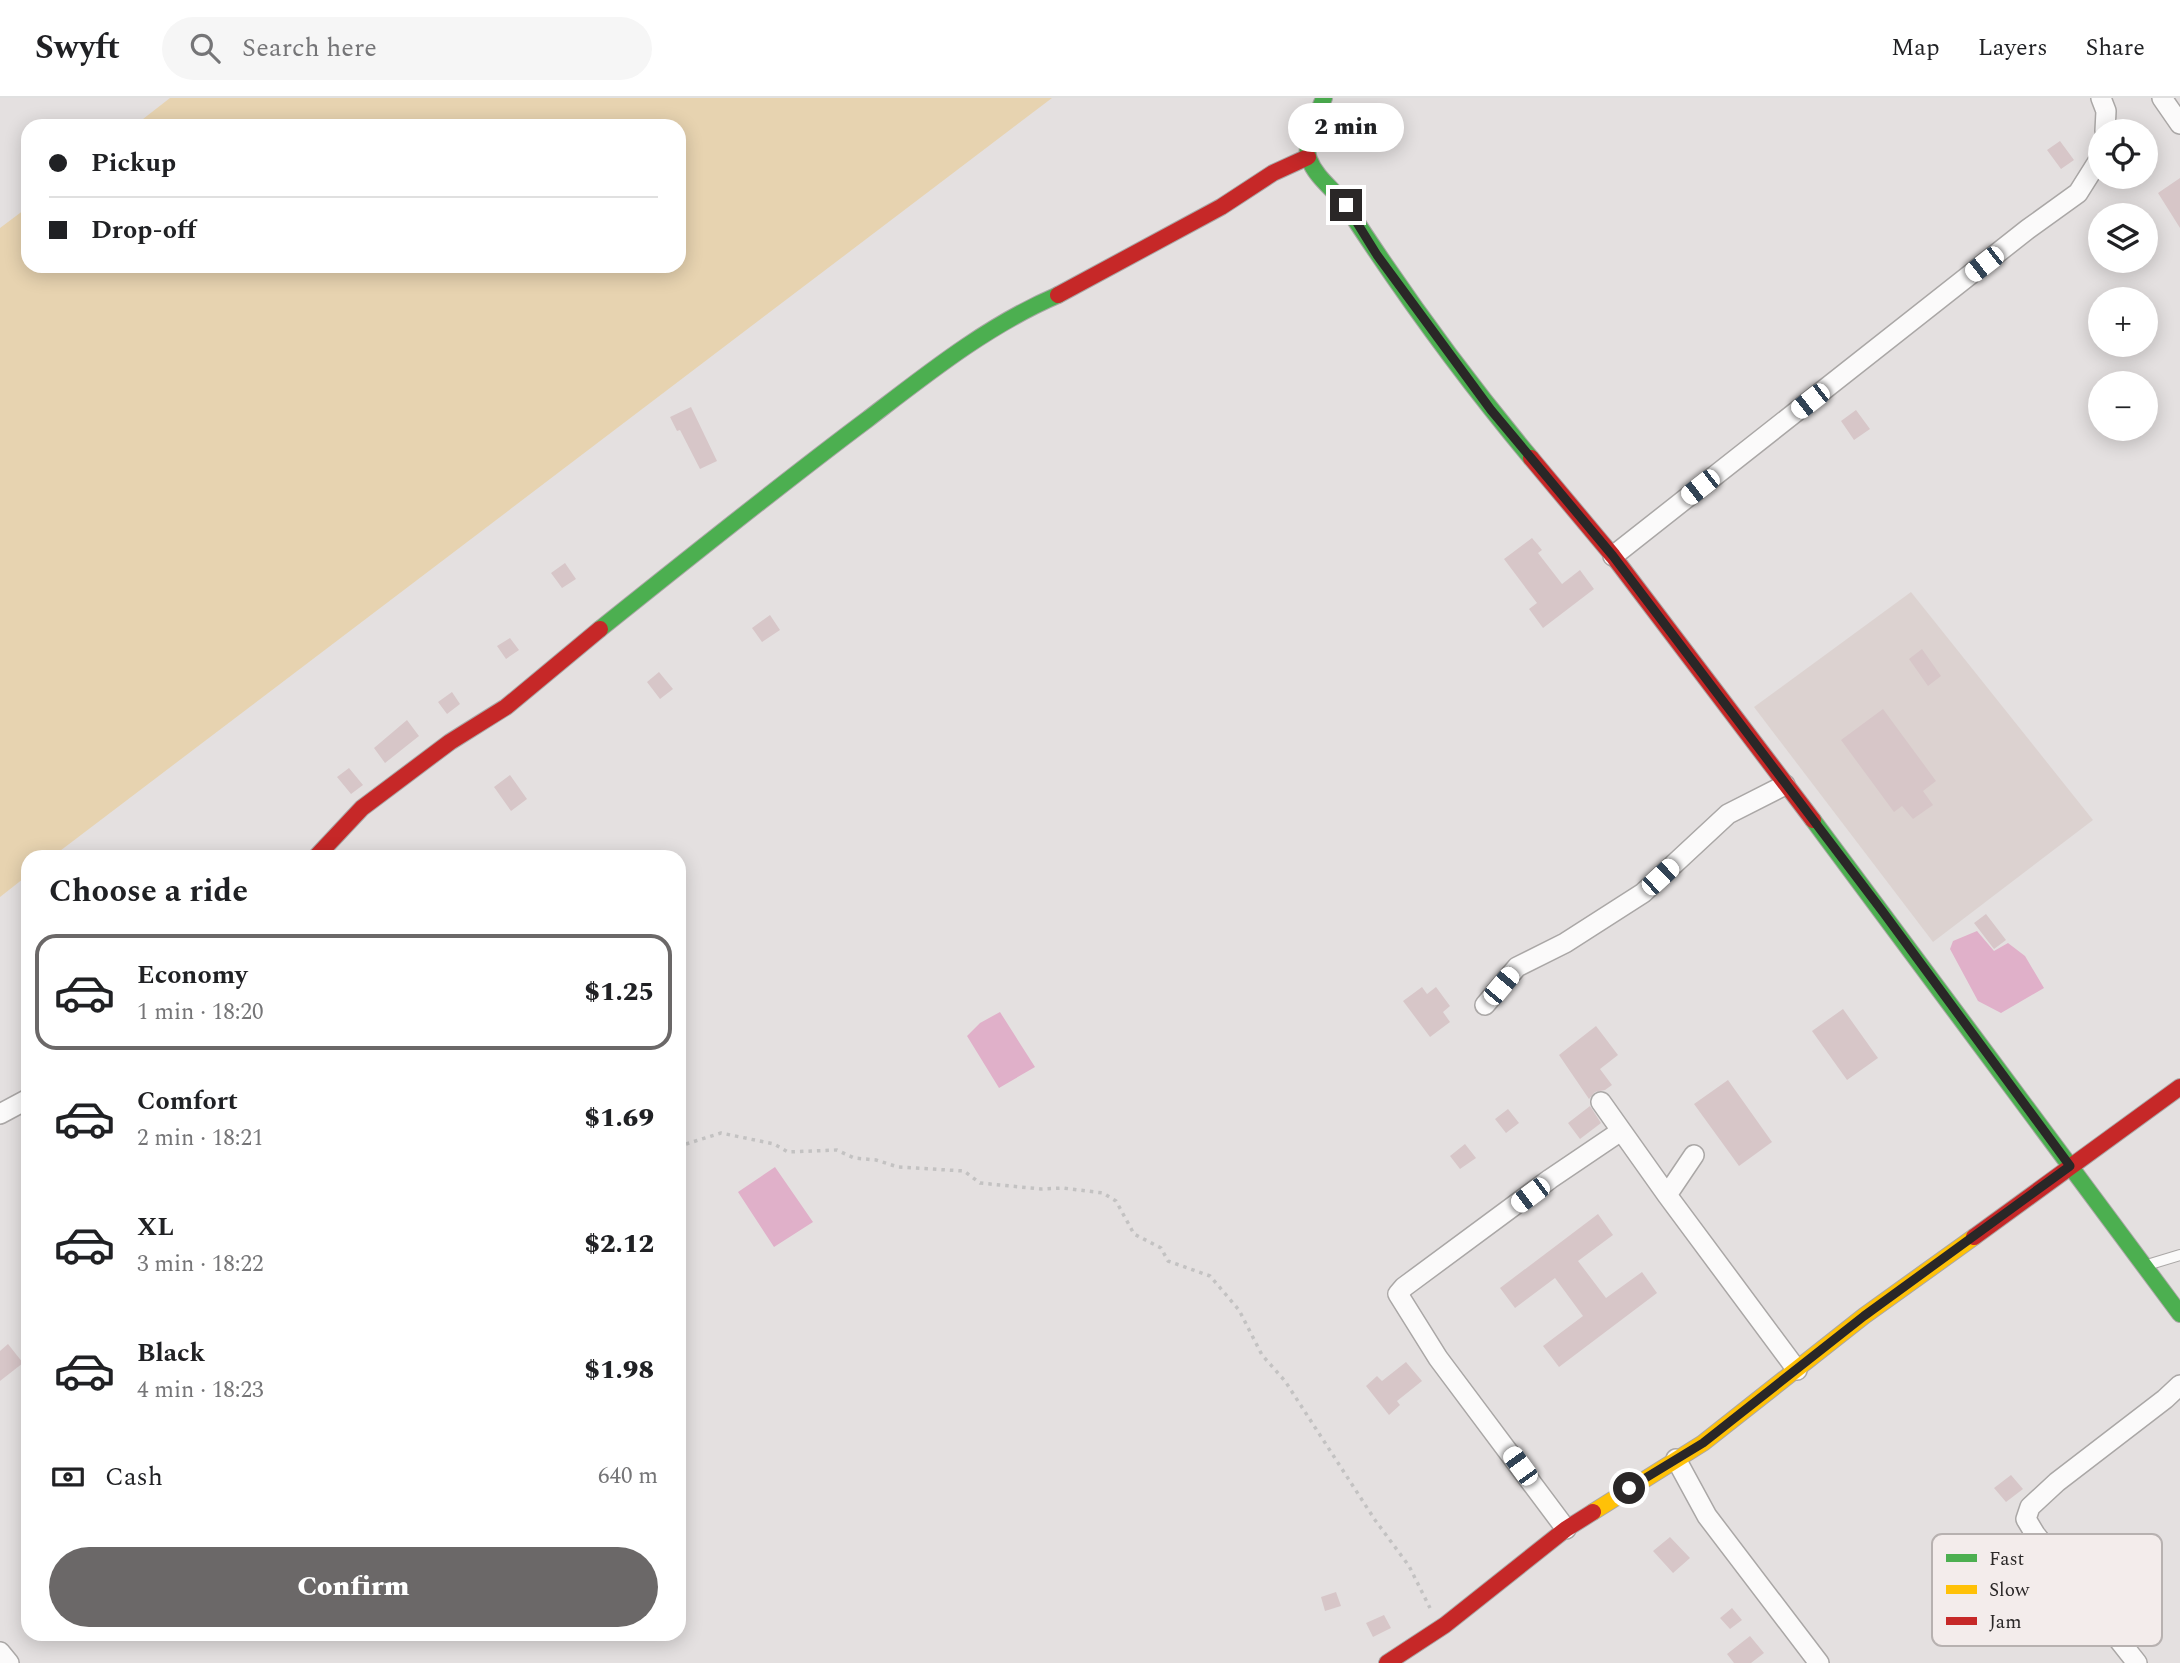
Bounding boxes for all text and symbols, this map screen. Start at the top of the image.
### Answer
search box [162,17,652,80]
text: Swyft [35,23,120,73]
text: Search here [242,28,377,68]
icon: search [186,29,224,67]
text: Map [1891,30,1940,66]
text: Layers [1978,30,2048,66]
text: Share [2086,30,2145,66]
callout: 2 min [1288,104,1404,153]
text: 2 min [1314,110,1378,145]
map controls [2088,119,2158,441]
button: locate [2088,119,2158,189]
text: Pickup [91,143,176,183]
route end [1330,189,1362,221]
button: layers [2088,203,2158,273]
text: Drop-off [91,210,196,250]
car [1961,243,2008,285]
button: + [2088,287,2158,357]
button: − [2088,371,2158,441]
car [1787,380,1834,422]
car [1677,466,1724,508]
car [1638,855,1683,899]
text: Choose a ride [49,867,248,916]
text: Economy [137,955,247,995]
icon: car [53,961,116,1024]
car [1480,963,1523,1009]
text: $1.25 [584,972,654,1012]
text: 1 min · 18:20 [137,995,264,1030]
text: Comfort [137,1081,238,1121]
icon: car [53,1087,116,1150]
text: $1.69 [584,1098,654,1138]
text: 2 min · 18:21 [137,1121,264,1156]
car [1507,1174,1554,1216]
text: XL [137,1207,174,1247]
icon: car [53,1213,116,1276]
text: $2.12 [584,1224,654,1264]
text: 3 min · 18:22 [137,1247,264,1282]
text: Black [137,1333,205,1373]
icon: car [53,1339,116,1402]
text: $1.98 [584,1350,654,1390]
text: 4 min · 18:23 [137,1373,264,1408]
car [1500,1443,1541,1489]
text: Cash [105,1457,163,1497]
icon: cash [49,1458,87,1496]
text: 640 m [598,1459,658,1494]
route start [1613,1472,1645,1504]
legend [1932,1534,2162,1646]
text: Fast [1989,1545,2025,1574]
button: Confirm [49,1547,658,1627]
text: Slow [1989,1576,2030,1605]
text: Jam [1989,1608,2021,1637]

